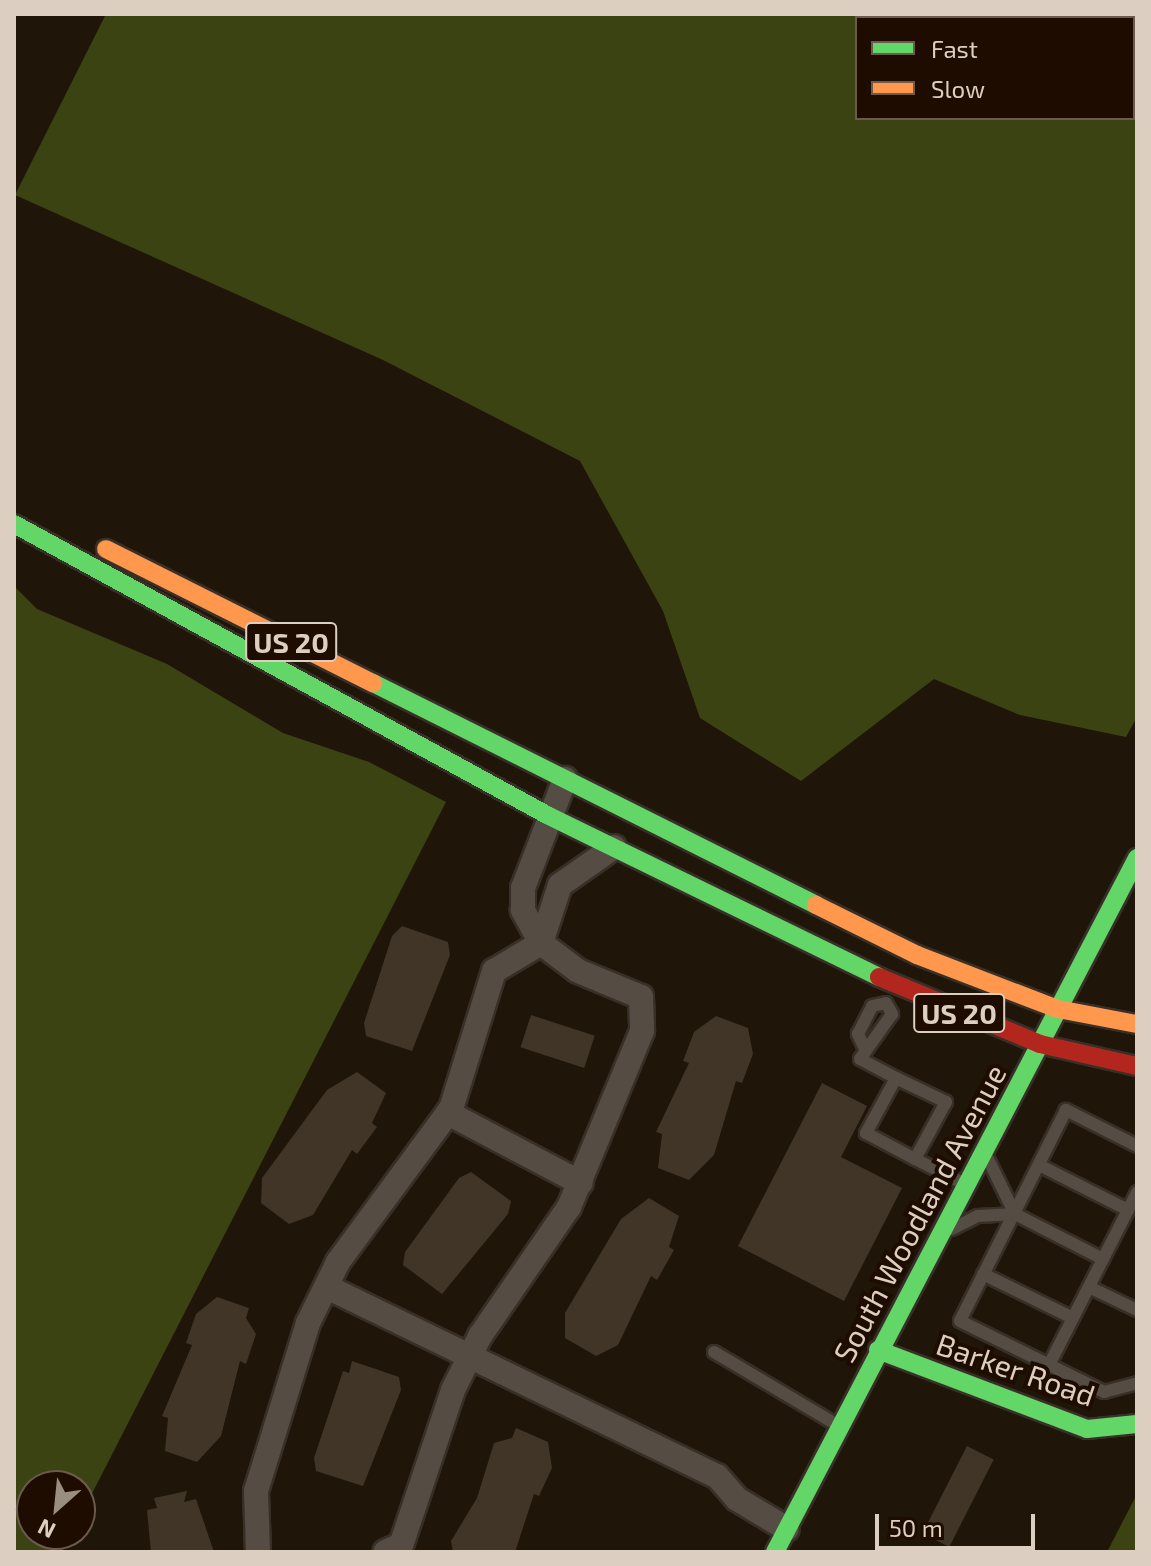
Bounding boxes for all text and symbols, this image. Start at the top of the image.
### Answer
legend [855,16,1135,120]
text: Fast [931,34,978,63]
text: Slow [931,74,985,103]
road number: US 20 [245,618,337,666]
road number: US 20 [913,989,1005,1037]
street label: South Woodland Avenue [825,1058,1013,1368]
street label: Barker Road [932,1325,1100,1413]
north arrow [16,1470,96,1550]
scale bar [879,1498,1039,1548]
text: 50 m [889,1513,943,1542]
text: N [33,1514,59,1545]

